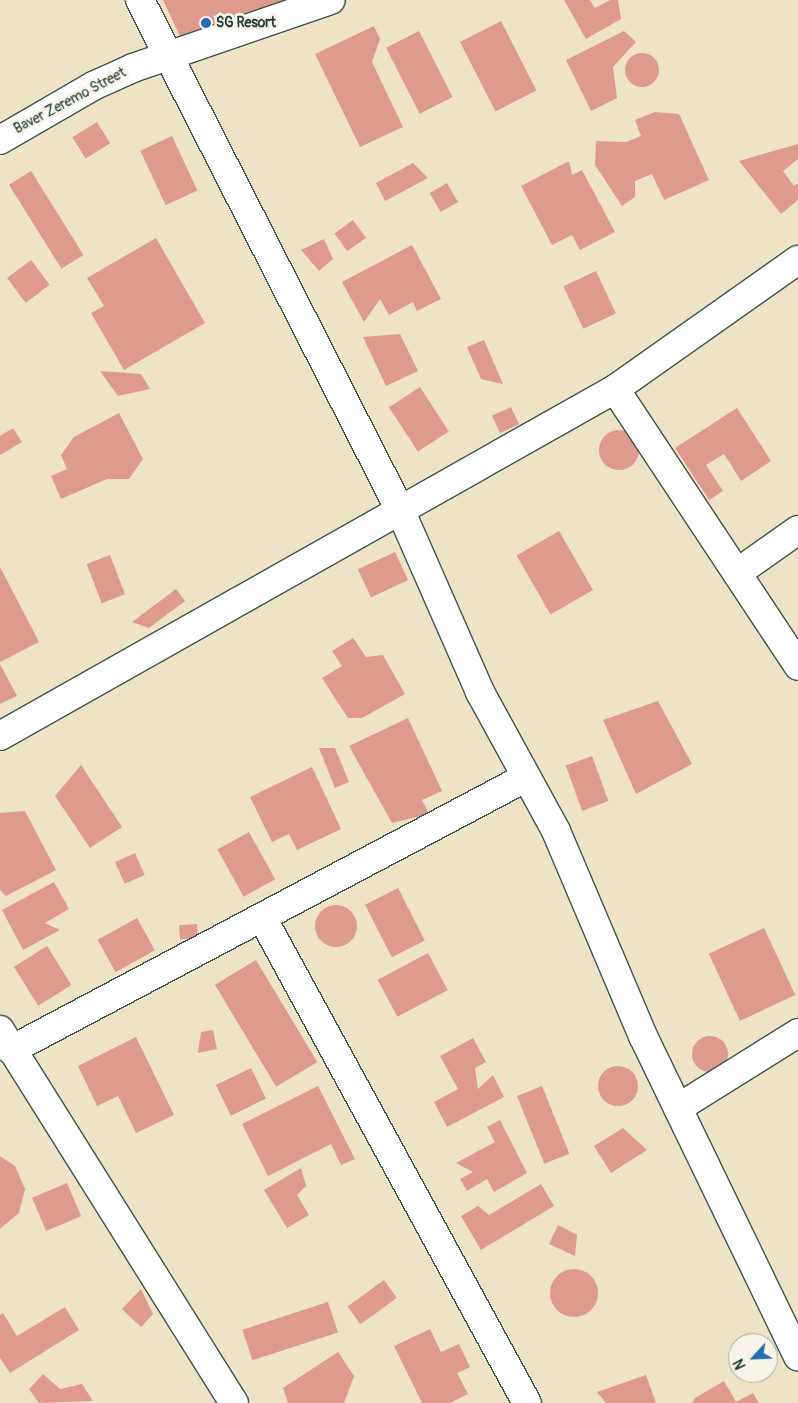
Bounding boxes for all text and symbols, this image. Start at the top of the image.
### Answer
place label: SG Resort [216,15,276,31]
marker: SG Resort [200,17,212,29]
street label: Baver Zeremo Street [11,64,129,138]
north arrow [728,1333,778,1383]
text: N [730,1356,750,1372]

